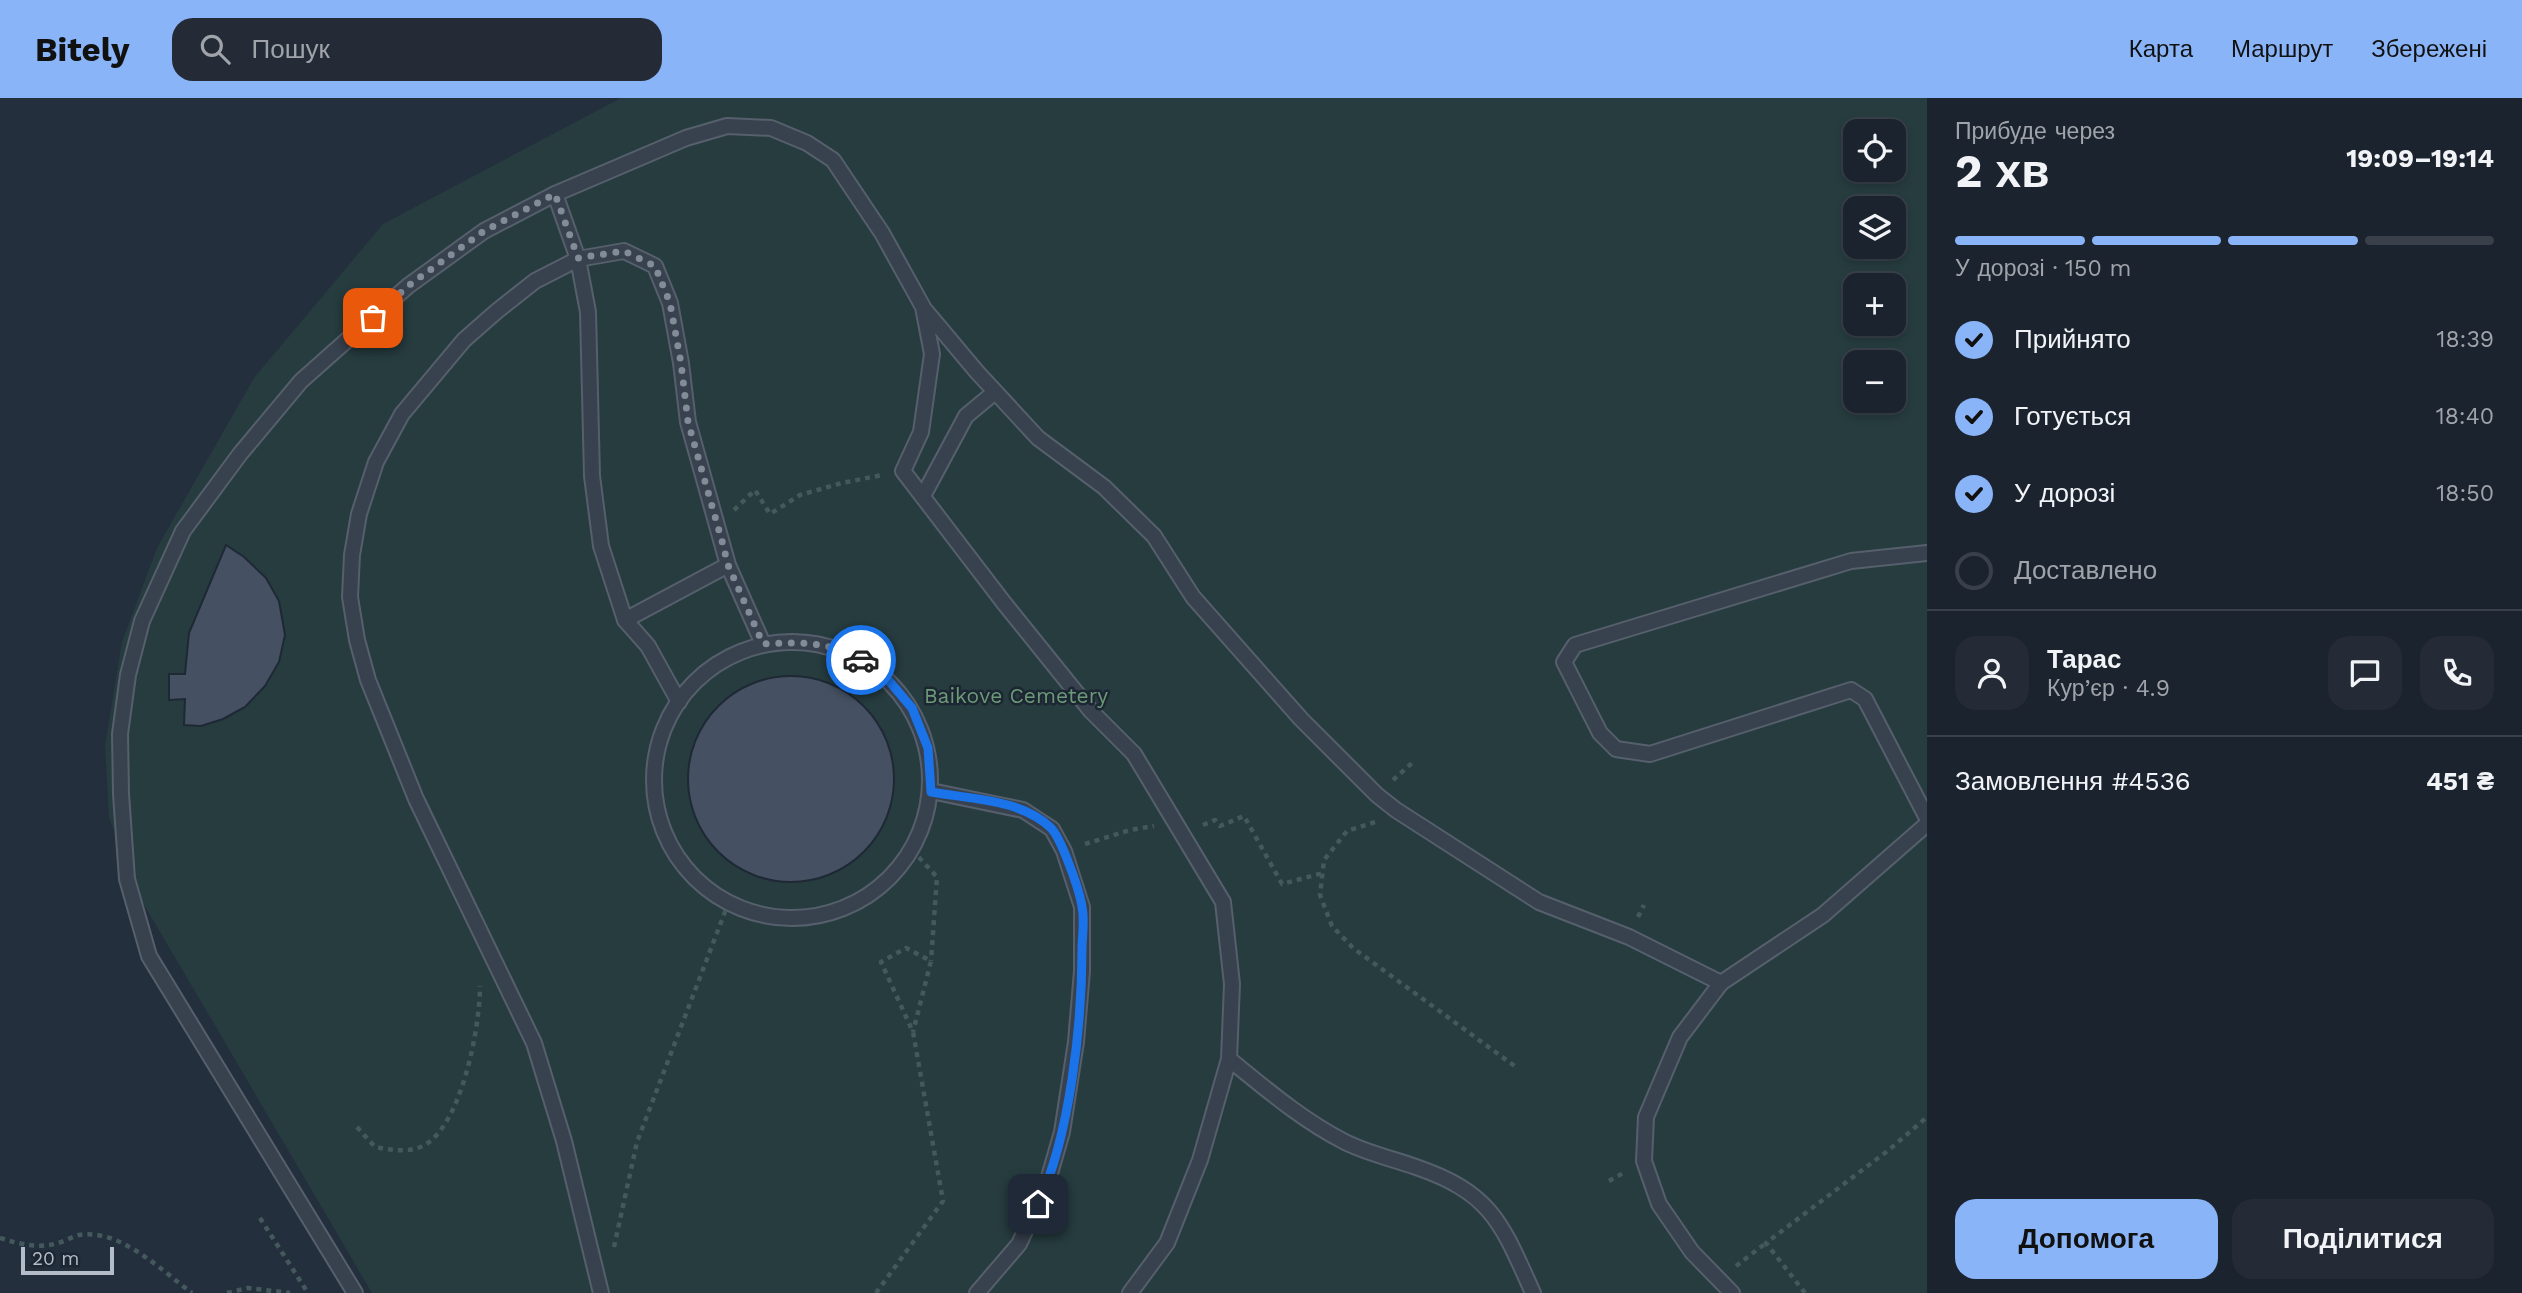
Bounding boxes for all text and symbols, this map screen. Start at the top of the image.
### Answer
search box [172,18,662,81]
text: Bitely [35,30,130,69]
icon: search [196,30,234,68]
text: Пошук [252,34,330,64]
text: Карта [2129,35,2193,63]
text: Маршрут [2231,35,2333,63]
text: Збережені [2371,35,2487,63]
text: Прибуде через [1955,118,2115,145]
map controls [1843,119,1906,413]
button: locate [1843,119,1906,182]
text: 19:09–19:14 [2346,143,2494,173]
text: 2 хв [1955,144,2049,198]
button: layers [1843,196,1906,259]
text: У дорозі · 150 m [1955,255,2132,282]
button: + [1843,273,1906,336]
pin [343,288,403,348]
icon: bag [354,299,392,337]
icon: check [1955,321,1993,359]
text: Прийнято [2014,324,2131,354]
text: 18:39 [2436,326,2494,353]
button: − [1843,350,1906,413]
icon: check [1955,398,1993,436]
text: Готується [2014,401,2131,431]
text: 18:40 [2436,403,2494,430]
icon: check [1955,475,1993,513]
text: У дорозі [2014,478,2115,508]
text: 18:50 [2436,480,2494,507]
text: Доставлено [2014,555,2157,585]
courier [826,625,896,695]
button: person [1955,636,2029,710]
button: chat [2328,636,2402,710]
button: phone [2420,636,2494,710]
icon: car [842,641,880,679]
text: Тарас [2047,644,2122,674]
text: Кур’єр · 4.9 [2047,675,2170,702]
park label: Baikove Cemetery [924,683,1108,708]
text: Замовлення #4536 [1955,766,2191,796]
text: 451 ₴ [2426,766,2494,796]
pin [1008,1174,1068,1234]
icon: home [1019,1185,1057,1223]
button: Допомога [1955,1199,2218,1279]
button: Поділитися [2232,1199,2494,1279]
scale bar [21,1244,114,1276]
text: 20 m [32,1247,79,1270]

